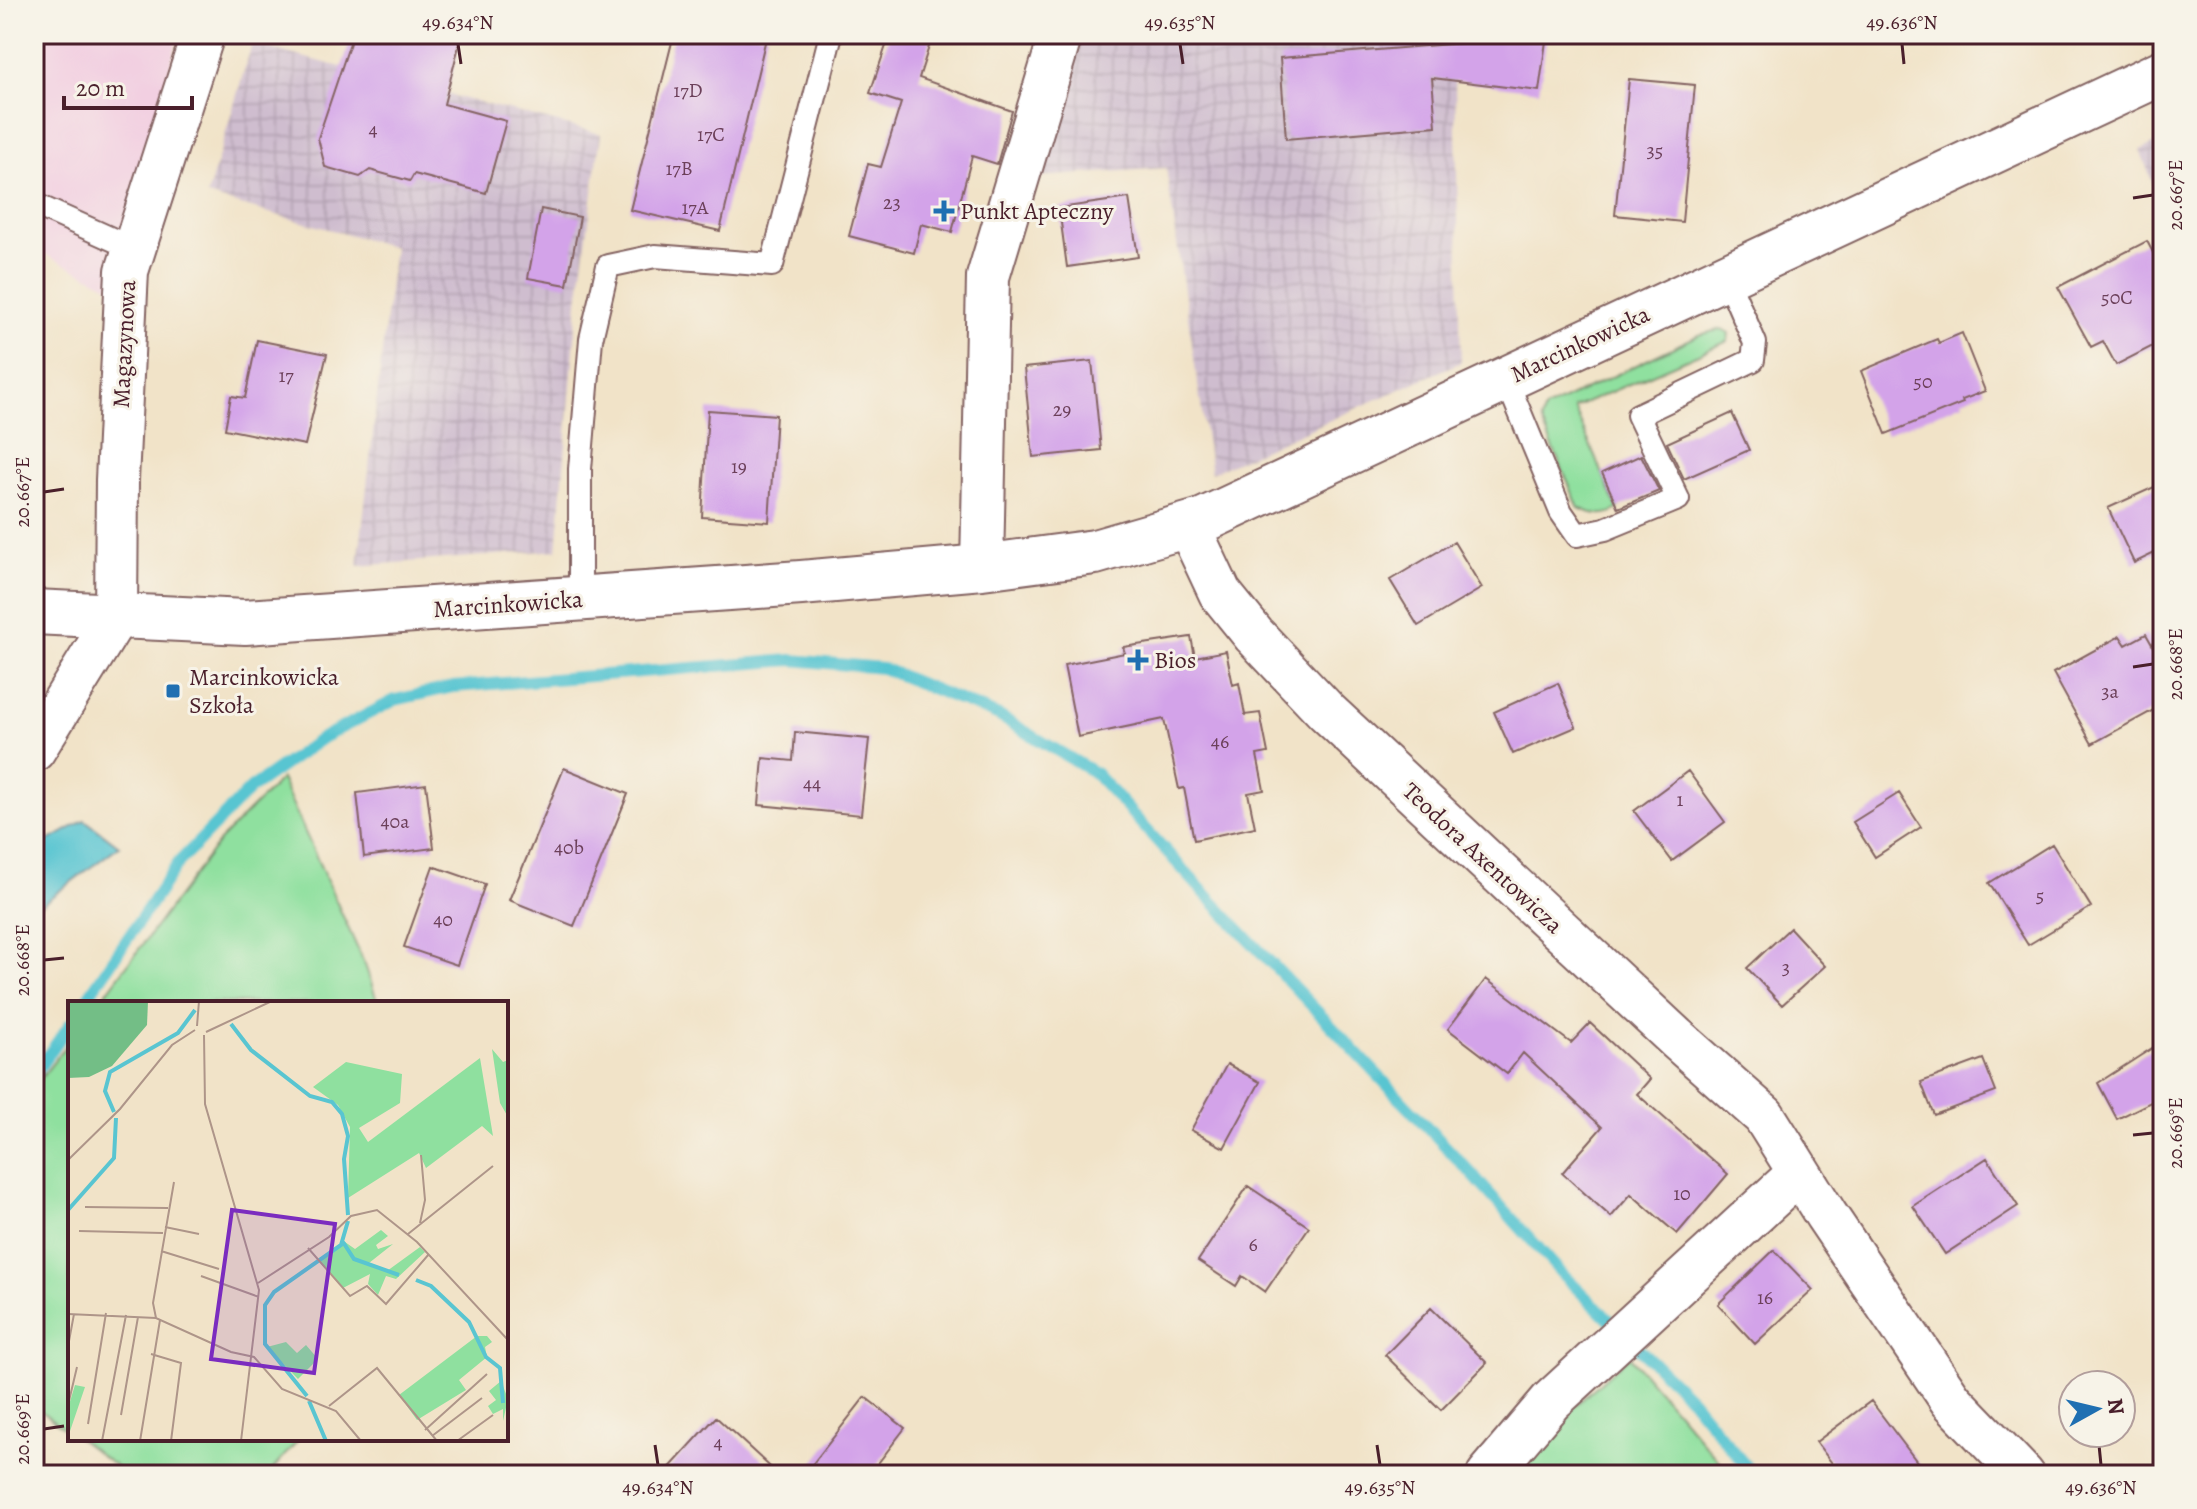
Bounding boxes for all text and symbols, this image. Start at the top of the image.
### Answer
text: 49.634°N [422,9,494,36]
text: 49.635°N [1145,9,1215,36]
text: 49.636°N [1866,9,1938,36]
scale bar [64,60,192,110]
text: 20 m [76,72,125,104]
house number: 17D [673,77,703,104]
house number: 4 [368,116,378,143]
house number: 17C [697,121,725,148]
house number: 35 [1647,137,1663,164]
house number: 17B [665,155,693,182]
text: 20.667°E [2162,160,2189,231]
house number: 23 [883,189,901,216]
house number: 17A [682,194,709,221]
place label: Punkt Apteczny [960,195,1114,227]
marker: Punkt Apteczny [935,202,953,220]
street label: Magazynowa [105,278,143,409]
house number: 50C [2101,284,2133,311]
street label: Marcinkowicka [1505,297,1655,390]
house number: 17 [278,362,294,389]
house number: 50 [1913,368,1933,395]
house number: 29 [1053,396,1071,423]
house number: 19 [731,453,747,480]
text: 20.667°E [9,457,36,528]
street label: Marcinkowicka [432,583,585,625]
text: 20.668°E [2162,628,2189,700]
place label: Bios [1154,644,1196,676]
marker: Bios [1129,651,1147,669]
place label: Marcinkowicka Szkoła [189,661,340,721]
house number: 3a [2101,678,2119,705]
marker: Marcinkowicka Szkoła [164,682,182,700]
house number: 46 [1211,728,1229,755]
house number: 44 [803,770,821,797]
street label: Teodora Axentowicza [1396,775,1571,941]
house number: 1 [1677,786,1684,813]
house number: 40a [380,808,410,835]
house number: 40b [554,834,584,861]
house number: 5 [2036,882,2044,909]
house number: 40 [433,906,453,933]
text: 20.668°E [9,924,36,996]
house number: 3 [1782,954,1790,981]
inset map [68,1001,508,1441]
text: 20.669°E [2162,1097,2189,1169]
house number: 10 [1673,1180,1691,1207]
house number: 6 [1248,1231,1258,1258]
house number: 16 [1757,1284,1773,1311]
north arrow [2057,1369,2137,1449]
text: 20.669°E [9,1393,36,1465]
text: N [2100,1396,2132,1416]
house number: 4 [713,1429,723,1456]
text: 49.634°N [622,1474,694,1501]
text: 49.635°N [1345,1474,1415,1501]
text: 49.636°N [2065,1474,2137,1501]

